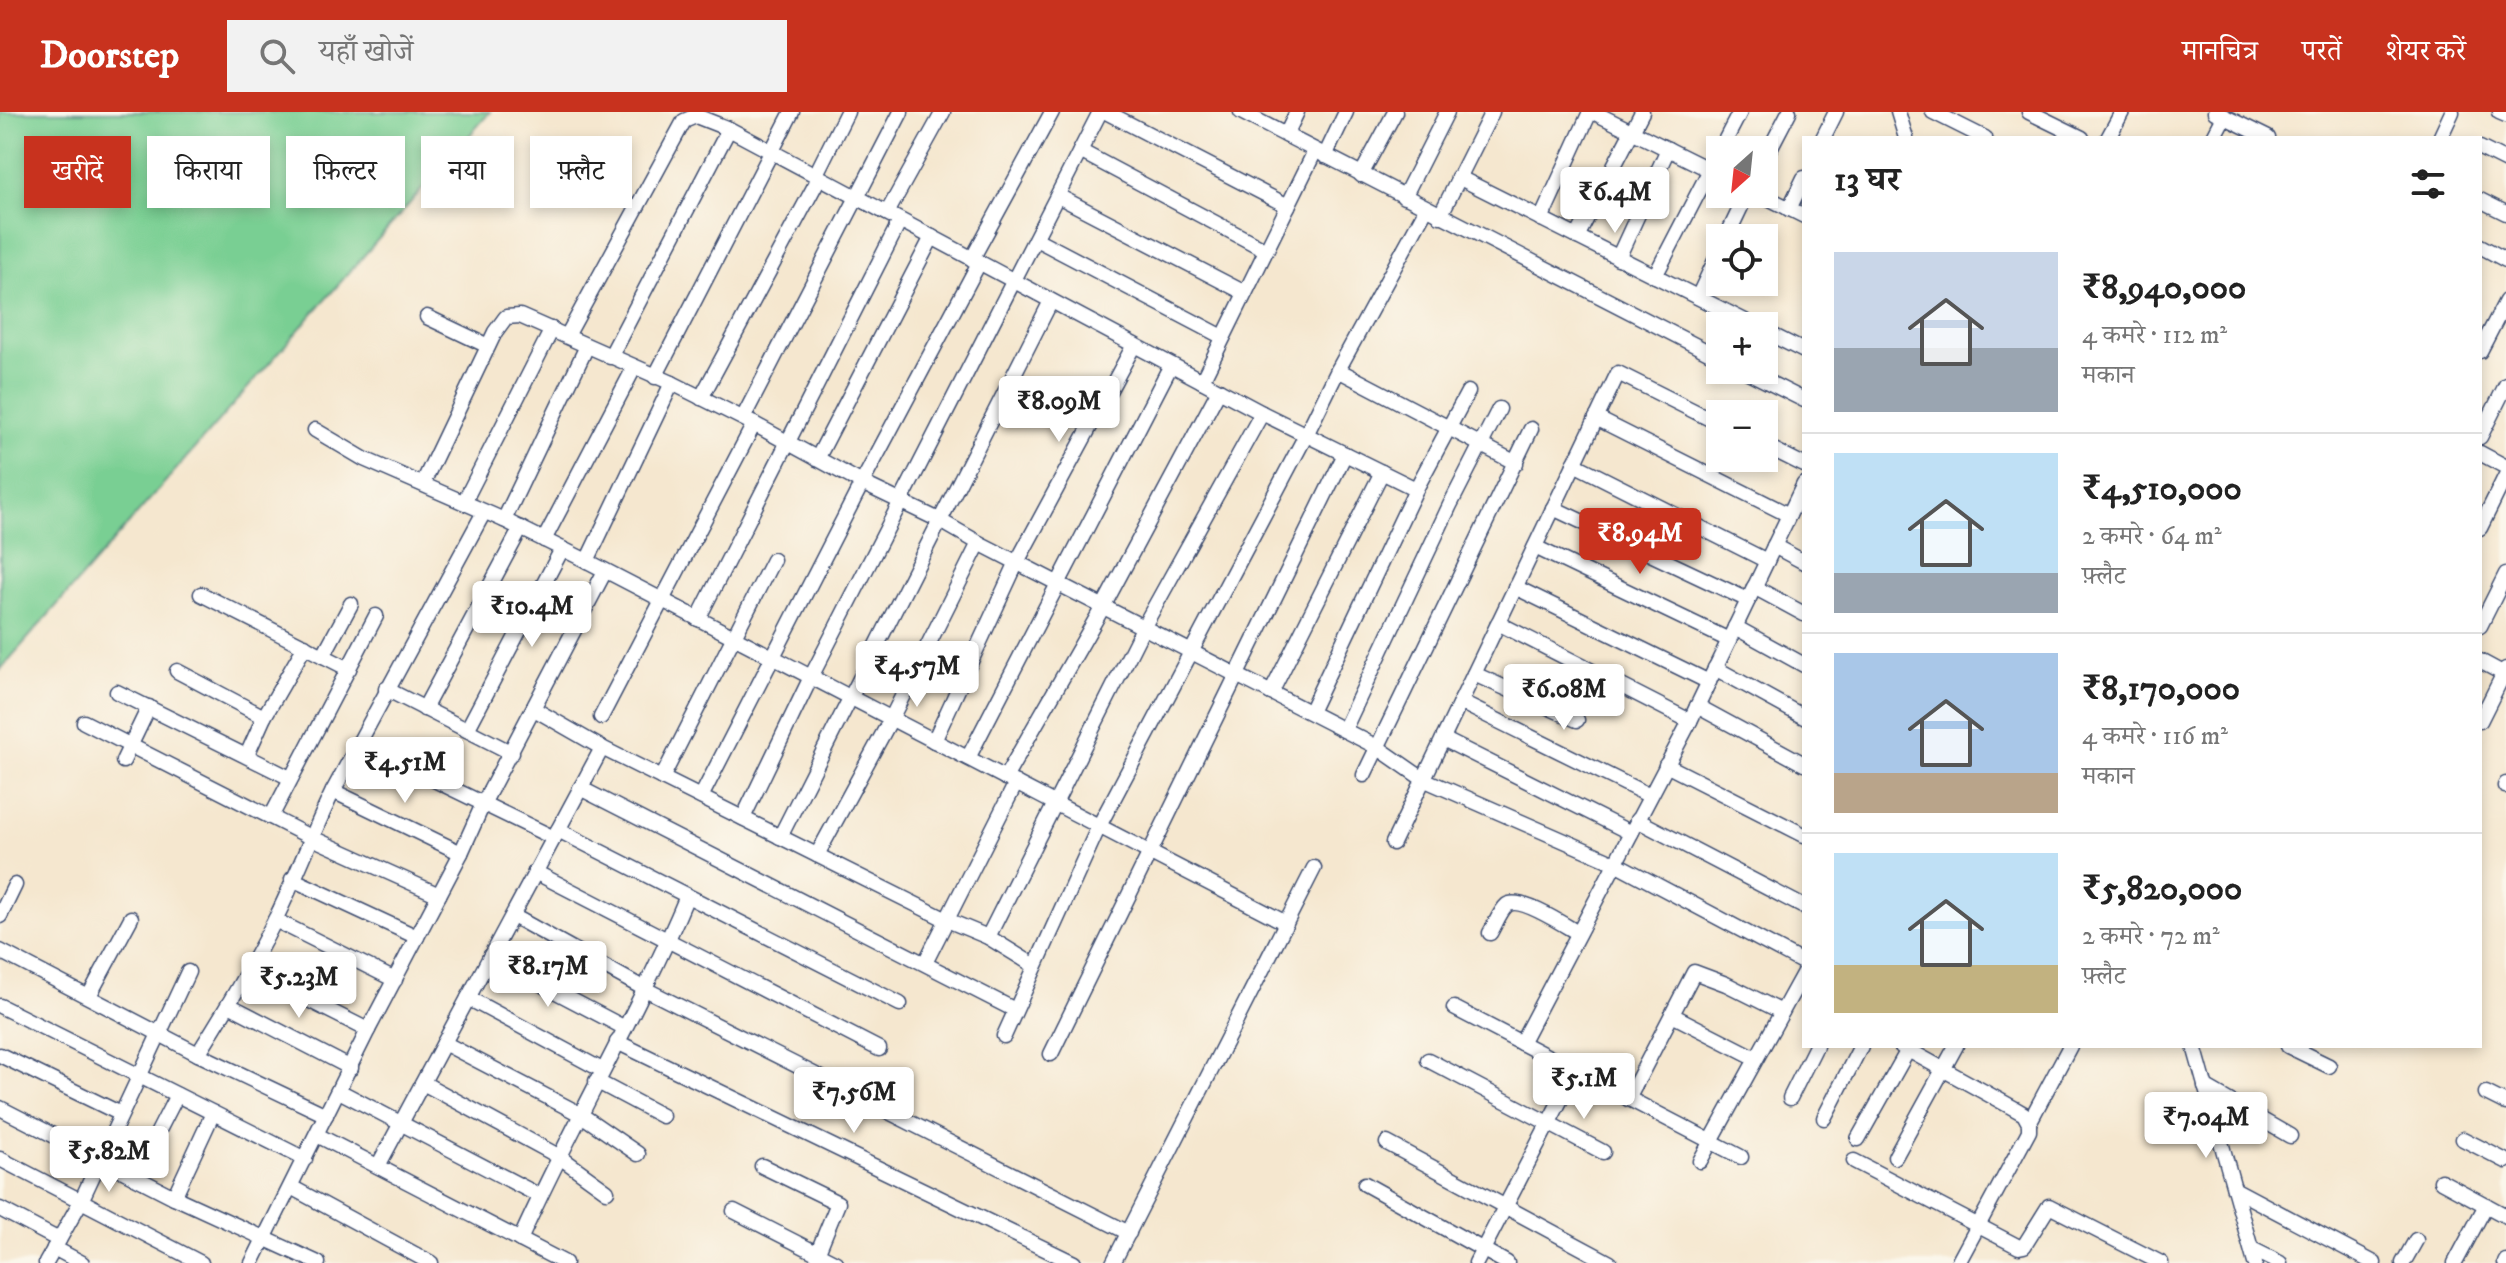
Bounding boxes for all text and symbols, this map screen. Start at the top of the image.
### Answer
search box [227,20,787,92]
text: Doorstep [40,32,179,80]
icon: search [255,34,299,78]
text: यहाँ खोजें [319,34,413,71]
text: मानचित्र [2182,34,2258,69]
text: परतें [2302,34,2342,69]
text: शेयर करें [2386,34,2466,69]
chip: खरीदें [24,136,131,208]
chip: किराया [147,136,270,208]
chip: फ़िल्टर [286,136,405,208]
chip: नया [421,136,514,208]
chip: फ़्लैट [530,136,632,208]
north arrow [1706,136,1778,208]
map controls [1706,136,1778,472]
text: 13 घर [1834,159,1900,201]
icon: filters [2406,162,2450,206]
pin: ₹6.4M [1559,167,1671,235]
text: ₹6.4M [1578,176,1652,209]
button: locate [1706,224,1778,296]
text: ₹8,940,000 [2082,267,2246,309]
icon: home [1898,284,1994,380]
button: + [1706,312,1778,384]
text: 4 कमरे · 112 m² [2082,319,2227,352]
text: मकान [2082,359,2135,392]
pin: ₹8.09M [994,376,1124,444]
text: ₹8.09M [1017,385,1101,418]
button: − [1706,400,1778,472]
text: ₹4,510,000 [2082,468,2242,510]
icon: home [1898,485,1994,581]
pin: ₹8.94M [1575,508,1705,576]
text: ₹8.94M [1597,517,1683,550]
text: 2 कमरे · 64 m² [2082,520,2222,553]
text: फ़्लैट [2082,560,2125,593]
pin: ₹10.4M [467,581,597,649]
text: ₹10.4M [490,590,574,623]
pin: ₹4.57M [852,641,982,709]
text: ₹4.57M [874,650,960,683]
pin: ₹6.08M [1499,664,1629,732]
text: ₹8,170,000 [2082,668,2240,710]
text: ₹6.08M [1521,673,1607,706]
icon: home [1898,685,1994,781]
text: 4 कमरे · 116 m² [2082,720,2228,753]
pin: ₹4.51M [340,737,470,805]
text: ₹4.51M [364,746,446,779]
text: मकान [2082,760,2135,793]
text: ₹5,820,000 [2082,868,2242,910]
icon: home [1898,885,1994,981]
text: 2 कमरे · 72 m² [2082,920,2220,953]
pin: ₹8.17M [483,941,613,1009]
text: ₹8.17M [508,950,588,983]
pin: ₹5.23M [234,952,364,1020]
text: फ़्लैट [2082,960,2125,993]
text: ₹5.23M [259,961,339,994]
pin: ₹5.1M [1528,1053,1640,1121]
text: ₹5.1M [1551,1062,1617,1095]
pin: ₹7.56M [789,1067,919,1135]
text: ₹7.56M [812,1076,896,1109]
pin: ₹7.04M [2141,1092,2271,1160]
text: ₹7.04M [2162,1101,2250,1134]
pin: ₹5.82M [44,1126,174,1194]
text: ₹5.82M [68,1135,150,1168]

